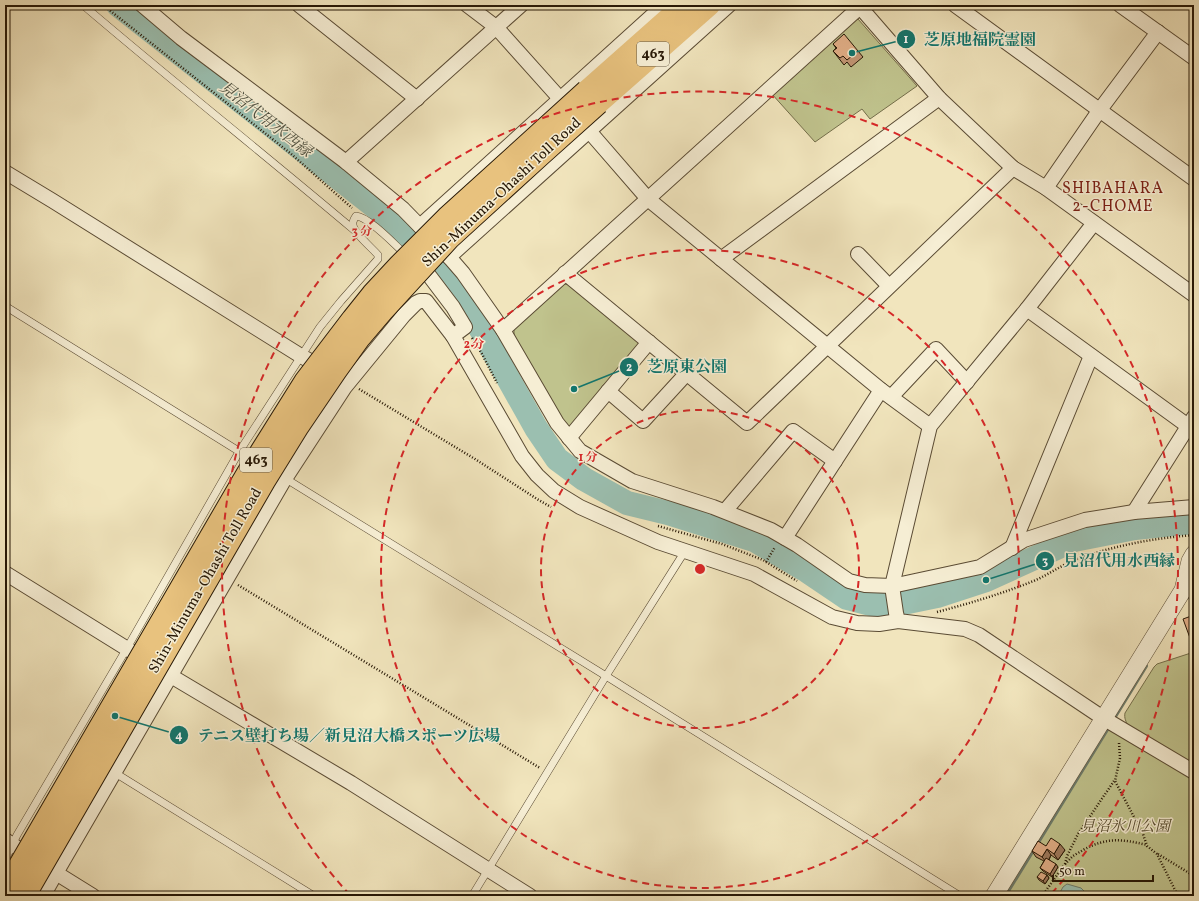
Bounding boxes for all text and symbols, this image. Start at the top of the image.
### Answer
callout: 芝原地福院霊園 [896,25,1044,53]
text: 芝原地福院霊園 [924,30,1036,52]
text: 1 [904,32,909,48]
road number: 463 [637,42,669,66]
water label: 見沼代用水西縁 [214,77,317,164]
street label: Shin-Minuma-Ohashi Toll Road [418,113,586,273]
district label: SHIBAHARA 2-CHOME [1062,178,1164,218]
text: 3 分 [352,224,372,240]
text: 2 分 [464,337,484,353]
callout: 芝原東公園 [619,353,735,381]
text: 芝原東公園 [647,357,727,379]
text: 2 [626,360,632,376]
road number: 463 [240,448,272,472]
text: 1 分 [578,450,598,466]
street label: Shin-Minuma-Ohashi Toll Road [144,484,268,678]
callout: 見沼代用水西縁 [1035,547,1183,575]
text: 見沼代用水西縁 [1063,551,1175,573]
text: 3 [1042,554,1048,570]
centre of rings [693,562,707,576]
callout: テニス壁打ち場／新見沼大橋スポーツ広場 [169,721,509,749]
text: テニス壁打ち場／新見沼大橋スポーツ広場 [198,726,500,748]
text: 4 [175,728,183,744]
park label: 見沼氷川公園 [1080,817,1173,838]
scale bar [1053,857,1153,883]
text: 50 m [1059,864,1085,880]

